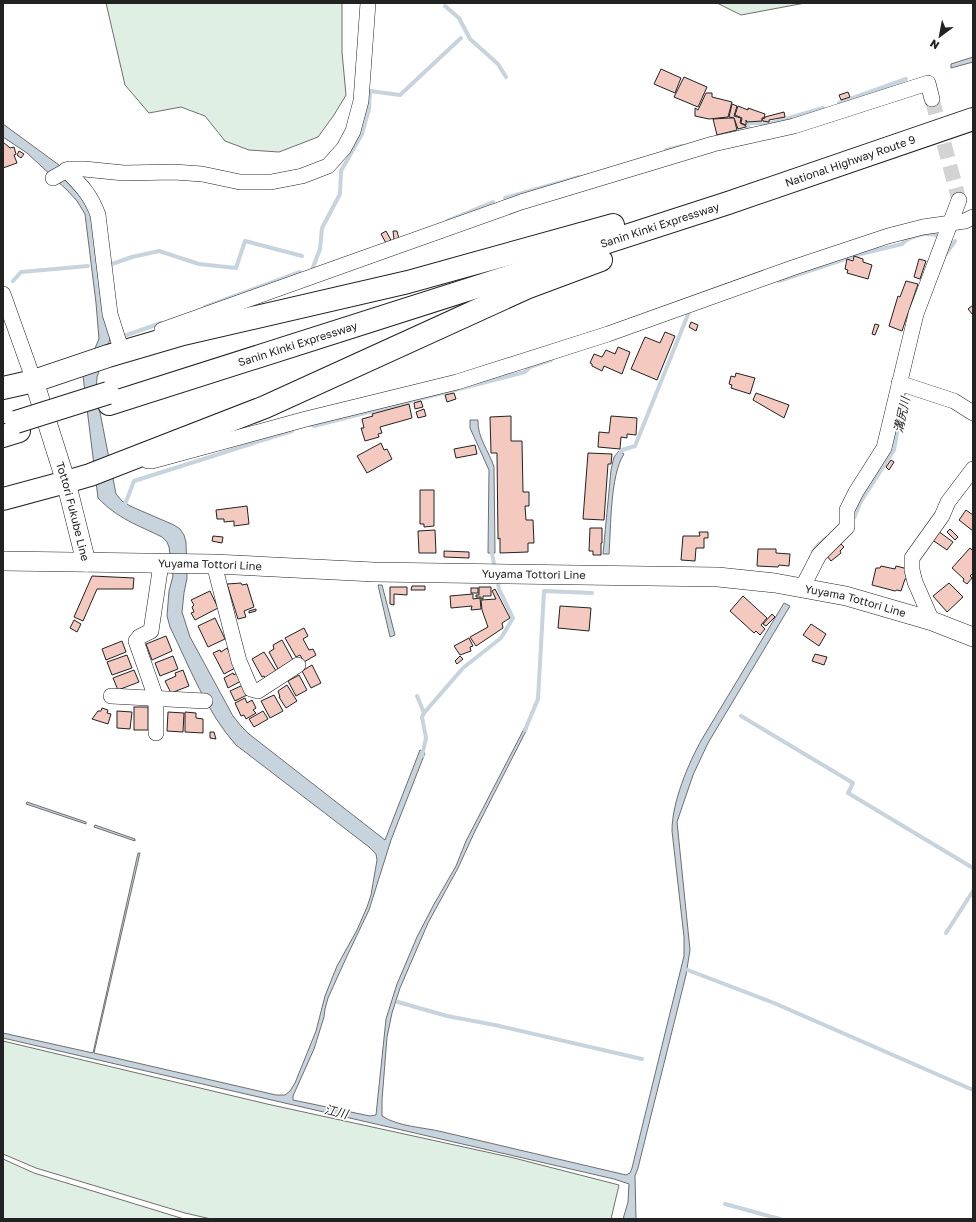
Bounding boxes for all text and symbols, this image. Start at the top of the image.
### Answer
north arrow [920,16,960,56]
text: N [927,37,941,53]
street label: National Highway Route 9 [783,132,917,189]
street label: Sanin Kinki Expressway [598,199,721,250]
street label: Sanin Kinki Expressway [236,318,359,369]
water label: 溝尻川 [890,394,913,434]
street label: Tottori Fukube Line [54,460,92,562]
street label: Yuyama Tottori Line [158,556,262,572]
street label: Yuyama Tottori Line [482,567,586,581]
street label: Yuyama Tottori Line [804,582,908,619]
water label: 江川 [323,1102,351,1122]

